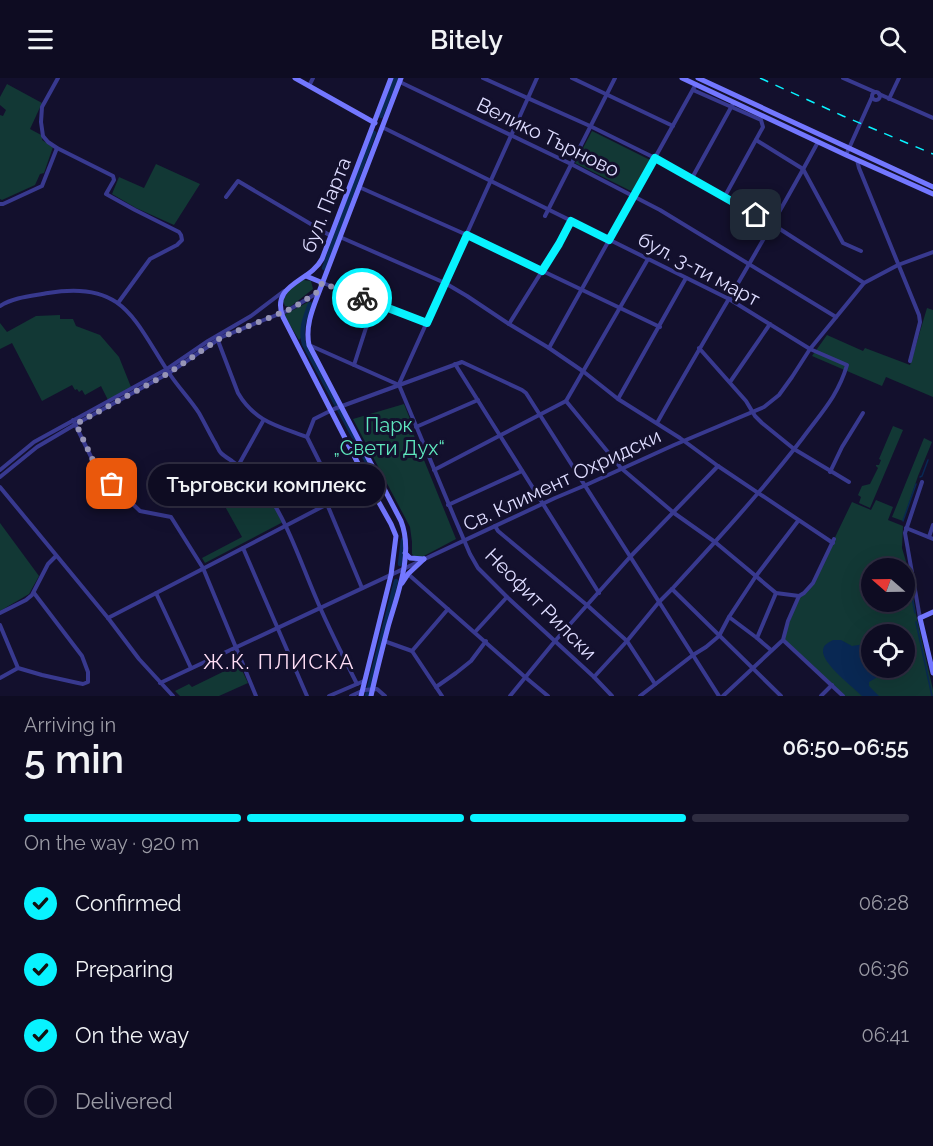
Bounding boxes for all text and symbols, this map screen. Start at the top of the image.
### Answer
icon: menu [24,23,57,56]
icon: search [876,23,909,56]
text: Bitely [430,24,503,55]
street label: Велико Търново [473,92,623,182]
street label: бул. Парта [296,154,356,256]
pin [730,189,781,240]
icon: home [739,198,772,231]
street label: бул. 3-ти март [634,227,764,311]
courier [332,268,392,328]
icon: bike [346,282,379,315]
park label: Парк „Свети Дух“ [333,413,445,460]
street label: Св. Климент Охридски [459,424,665,536]
pin [86,458,137,509]
callout: Търговски комплекс [148,463,385,505]
icon: bag [95,467,128,500]
text: Търговски комплекс [167,473,366,497]
street label: Неофит Рилски [480,543,602,665]
north arrow [861,558,915,612]
map controls [861,558,915,678]
button: locate [861,624,915,678]
district label: Ж.К. ПЛИСКА [203,649,355,674]
text: Arriving in [24,713,116,737]
text: 06:50–06:55 [783,734,909,760]
text: 5 min [24,736,124,782]
text: On the way · 920 m [24,831,199,855]
icon: check [24,887,57,920]
text: Confirmed [75,890,182,916]
text: 06:28 [859,891,909,915]
icon: check [24,953,57,986]
text: Preparing [75,956,173,982]
text: 06:36 [858,957,909,981]
icon: check [24,1019,57,1052]
text: On the way [75,1022,189,1048]
text: 06:41 [861,1023,909,1047]
text: Delivered [75,1088,173,1114]

